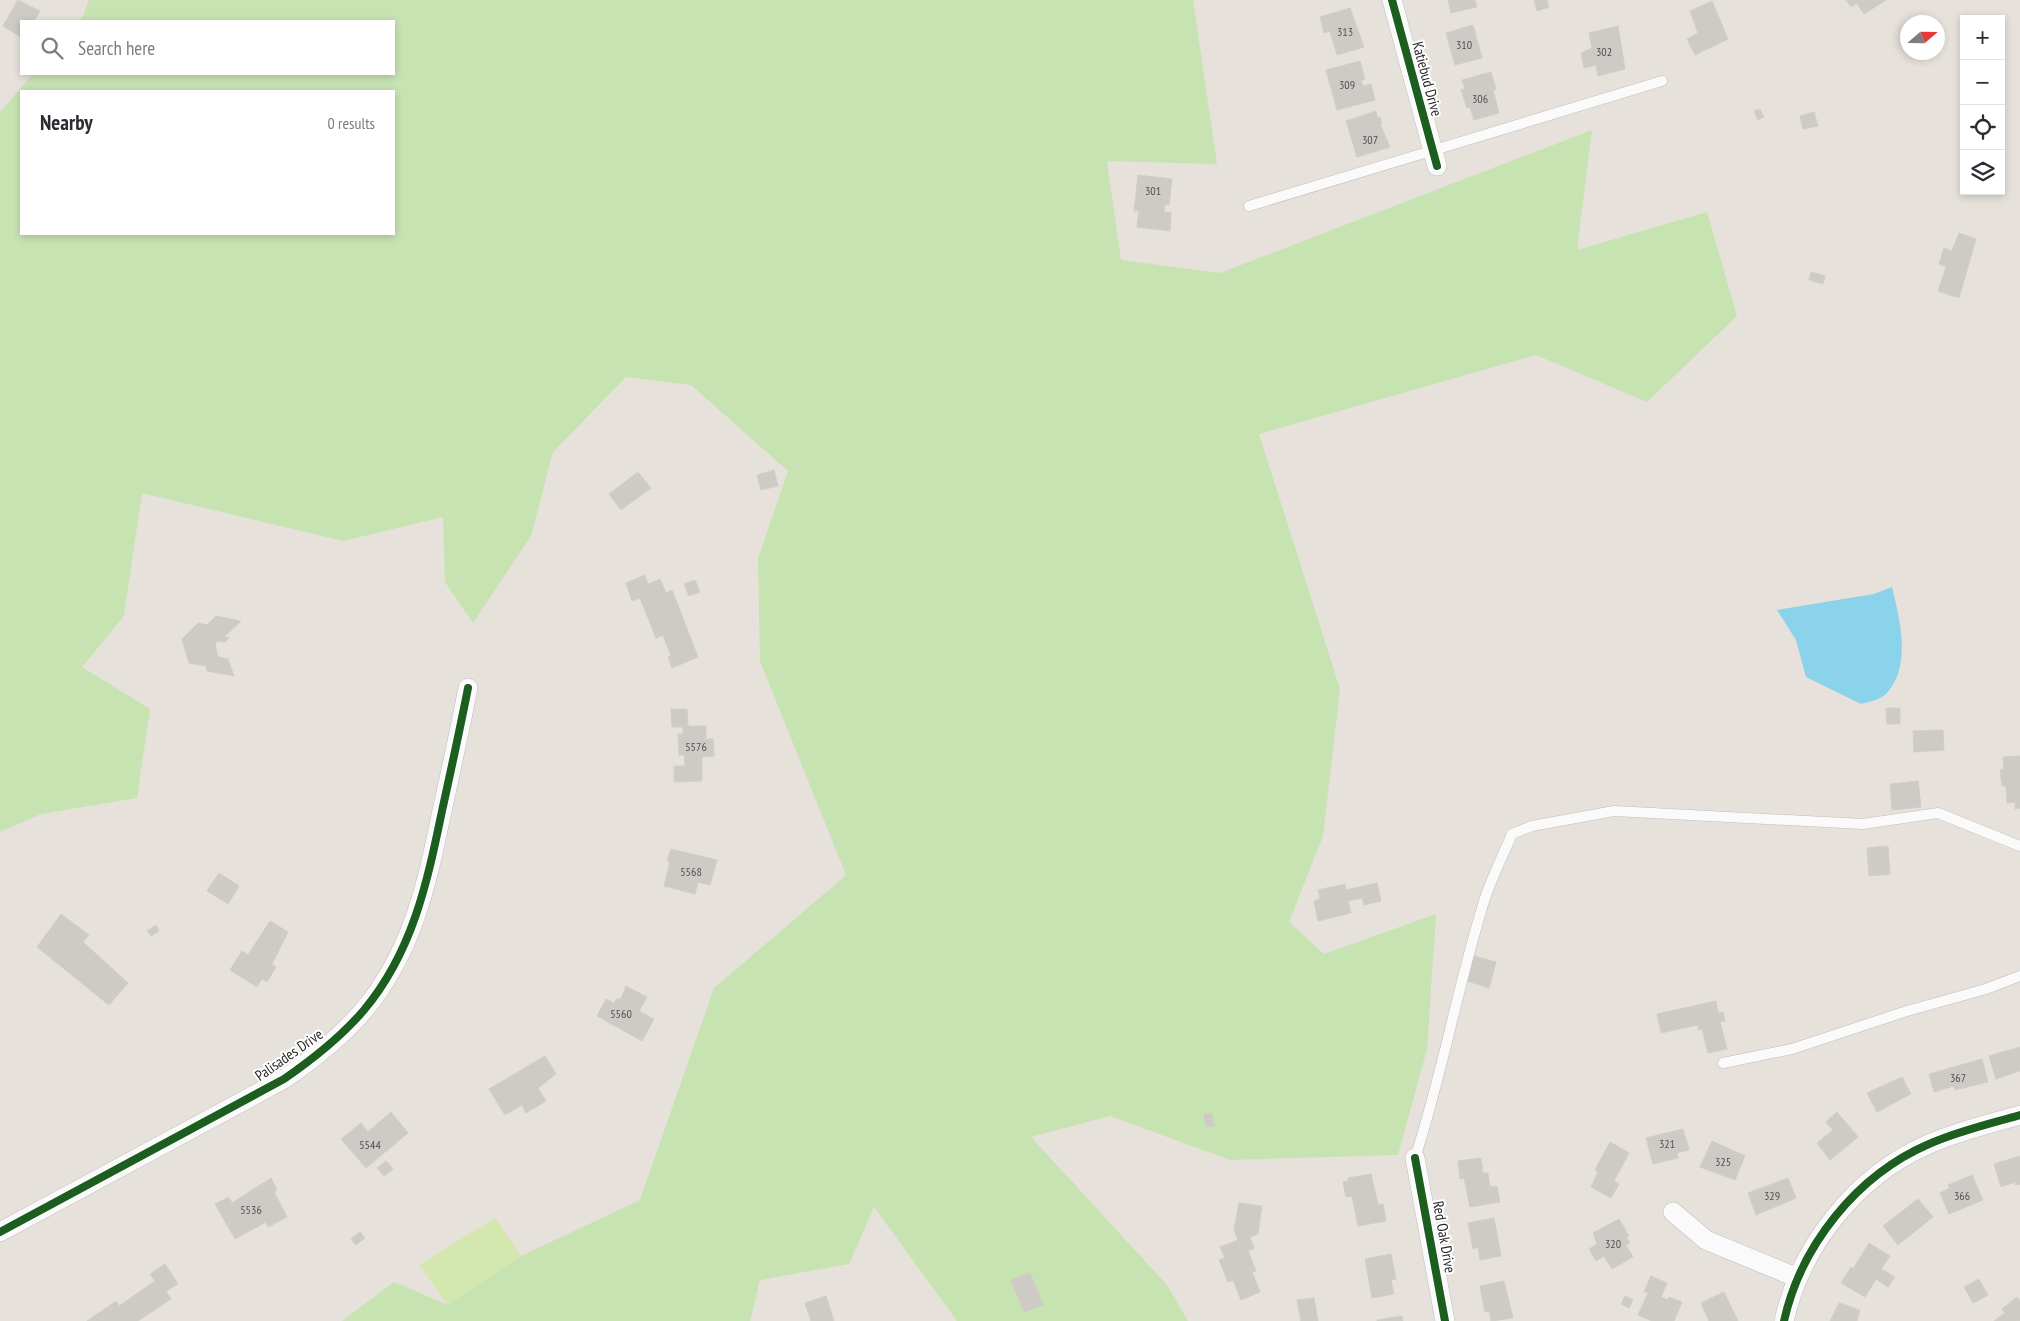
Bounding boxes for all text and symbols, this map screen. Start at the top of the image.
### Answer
north arrow [1900,15,1945,60]
map controls [1960,15,2005,195]
button: + [1960,15,2005,60]
search box [20,20,395,75]
house number: 313 [1337,24,1353,39]
icon: search [38,34,66,62]
text: Search here [78,36,155,60]
house number: 310 [1456,37,1472,52]
street label: Katiebud Drive [1408,39,1447,118]
house number: 302 [1596,44,1612,59]
button: − [1960,60,2005,105]
house number: 309 [1339,77,1355,92]
house number: 306 [1472,91,1488,106]
button: locate [1960,105,2005,150]
text: Nearby [40,109,93,136]
text: 0 results [328,113,375,133]
house number: 307 [1362,132,1378,147]
button: layers [1960,150,2005,195]
house number: 301 [1145,183,1161,198]
house number: 5576 [685,739,707,754]
house number: 5568 [680,864,702,879]
house number: 5560 [610,1006,632,1021]
street label: Palisades Drive [251,1024,326,1085]
house number: 367 [1950,1070,1966,1085]
house number: 321 [1659,1136,1675,1151]
house number: 5544 [359,1137,381,1152]
house number: 325 [1715,1154,1731,1169]
house number: 329 [1764,1188,1780,1203]
house number: 366 [1954,1188,1970,1203]
street label: Red Oak Drive [1429,1200,1460,1274]
house number: 5536 [240,1202,262,1217]
house number: 320 [1605,1236,1621,1251]

